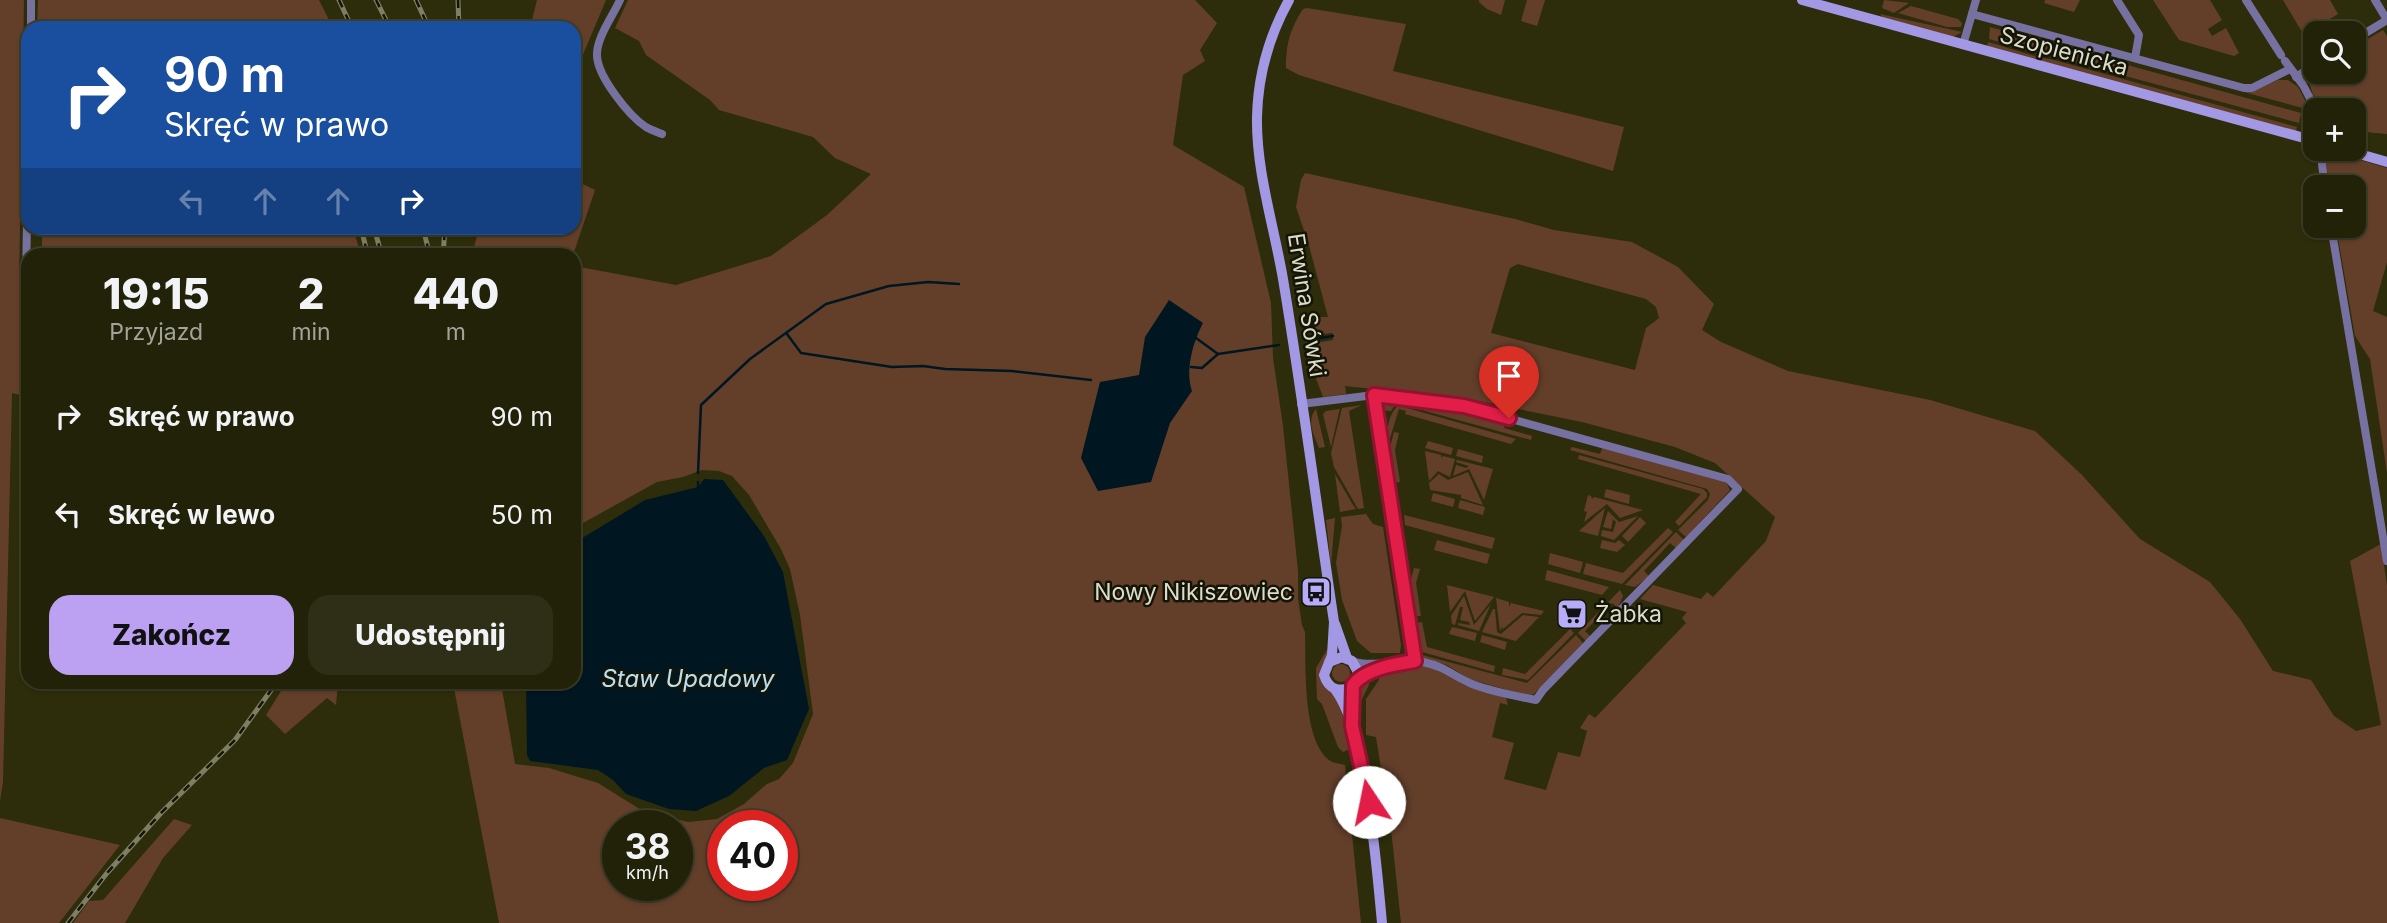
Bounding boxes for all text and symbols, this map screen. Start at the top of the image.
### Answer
street label: Szopienicka [1997,20,2131,82]
map controls [2303,21,2366,238]
button: search [2303,21,2366,84]
text: 90 m [164,45,285,104]
icon: right [49,49,140,140]
button: + [2303,98,2366,161]
text: Skręć w prawo [164,105,389,144]
button: − [2303,175,2366,238]
icon: left [173,182,211,220]
icon: ahead [246,182,284,220]
icon: ahead [319,182,357,220]
icon: right [392,182,430,220]
street label: Erwina Sówki [1282,231,1332,379]
text: 19:15 [103,268,210,319]
text: 2 [298,268,324,319]
text: 440 [412,268,499,319]
text: Przyjazd [109,318,203,346]
text: min [291,318,331,346]
text: m [446,318,466,346]
pin [1479,346,1539,418]
icon: arrive [1490,357,1528,395]
icon: right [49,397,87,435]
text: Skręć w prawo [108,401,295,432]
text: 90 m [490,401,553,432]
icon: left [49,495,87,533]
text: Skręć w lewo [108,499,275,530]
text: 50 m [491,499,553,530]
bus stop icon: Nowy Nikiszowiec [1299,575,1333,609]
place label: Nowy Nikiszowiec [1094,578,1293,606]
button: Zakończ [49,595,294,675]
button: Udostępnij [308,595,553,675]
supermarket icon: Żabka [1555,597,1589,631]
place label: Żabka [1595,600,1662,628]
water label: Staw Upadowy [601,664,775,693]
position arrow [1332,765,1406,839]
speed limit sign: 40 [707,810,798,901]
text: 38 [625,825,670,867]
text: km/h [626,862,669,883]

